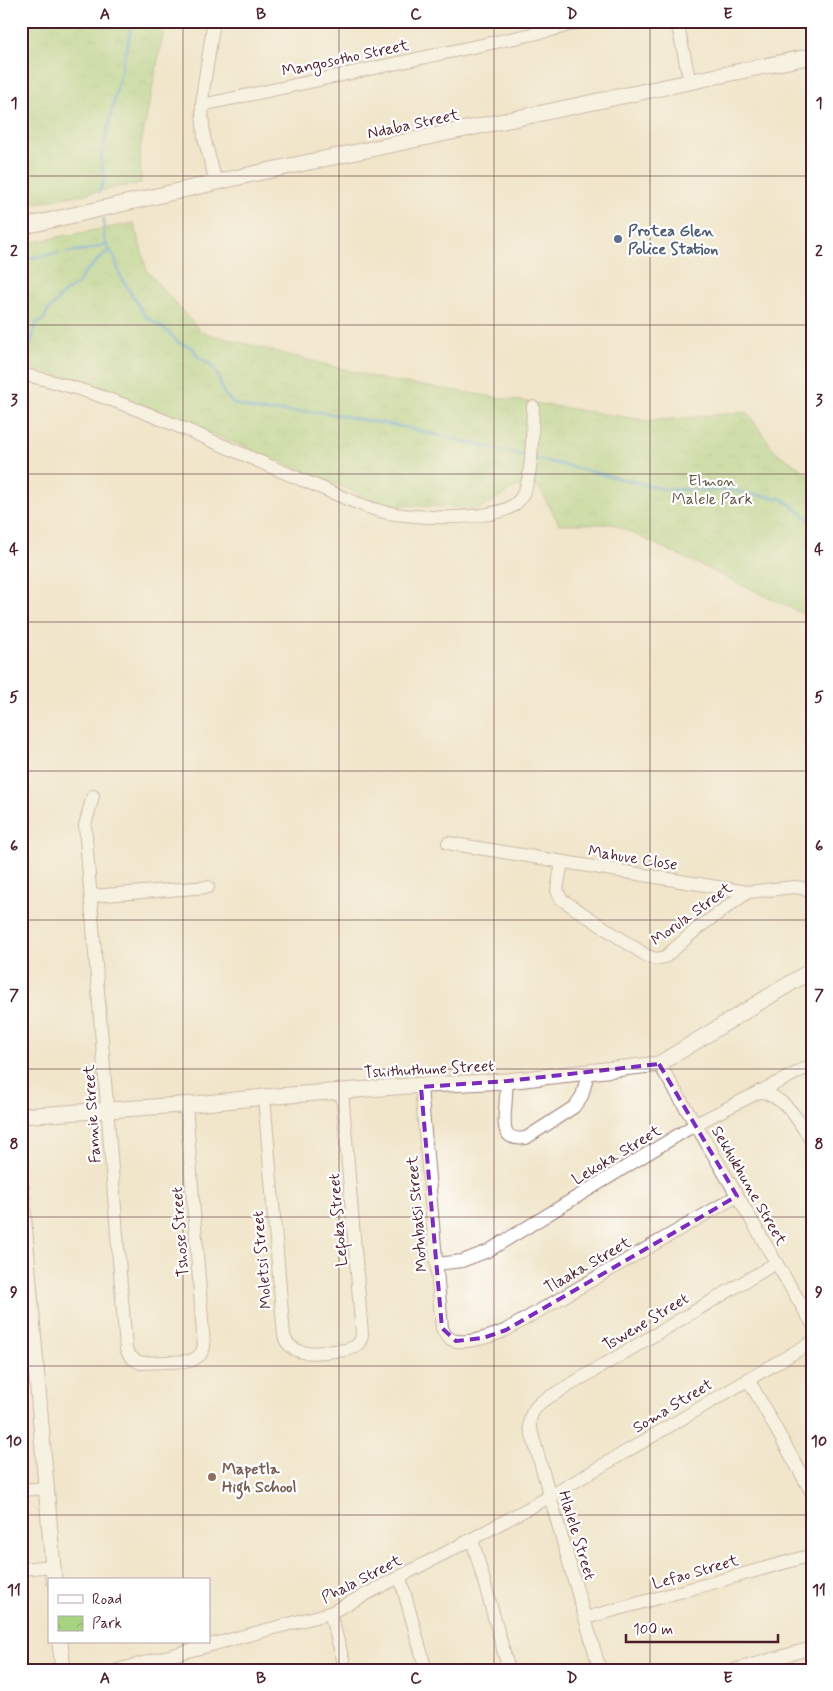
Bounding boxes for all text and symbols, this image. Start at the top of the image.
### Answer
text: A [100,4,110,25]
text: B [256,4,266,25]
text: C [410,4,422,25]
text: D [566,4,578,25]
text: E [723,4,733,25]
street label: Mangosotho Street [280,35,411,83]
text: 1 [10,93,18,114]
text: 1 [815,93,823,114]
street label: Ndaba Street [365,104,462,144]
place label: Protea Glen Police Station [628,221,718,260]
marker: Protea Glen Police Station [612,233,624,245]
text: 2 [10,241,18,262]
text: 2 [815,241,823,262]
text: 3 [10,390,18,411]
text: 3 [815,390,823,411]
park label: Elmon Malele Park [672,471,752,510]
text: 4 [9,539,19,560]
text: 4 [814,539,824,560]
text: 5 [9,687,19,708]
text: 5 [814,687,824,708]
text: 6 [10,836,18,857]
text: 6 [815,836,823,857]
street label: Mahuve Close [586,841,679,876]
street label: Morula Street [647,877,737,951]
text: 7 [9,985,19,1006]
text: 7 [814,985,824,1006]
street label: Tshithuthune Street [363,1056,495,1083]
street label: Fannie Street [79,1063,106,1164]
street label: Lekoka Street [568,1120,666,1190]
street label: Sekhukhune Street [706,1122,792,1250]
text: 8 [9,1134,19,1155]
text: 8 [814,1134,824,1155]
street label: Motubatsi Street [402,1154,433,1273]
street label: Lefoka Street [324,1172,355,1267]
street label: Tshose Street [167,1186,194,1278]
street label: Moletsi Street [248,1210,277,1310]
street label: Tlaaka Street [541,1232,635,1299]
text: 9 [10,1282,18,1303]
text: 9 [815,1282,823,1303]
street label: Tswene Street [599,1288,693,1356]
street label: Soma Street [629,1374,717,1438]
text: 10 [6,1431,22,1452]
text: 10 [811,1431,827,1452]
place label: Mapetla High School [222,1459,297,1500]
marker: Mapetla High School [206,1471,218,1483]
street label: Hlalele Street [553,1488,600,1583]
street label: Phala Street [318,1550,406,1609]
street label: Lefao Street [650,1550,742,1595]
legend [48,1578,210,1644]
text: 11 [7,1580,21,1601]
text: 11 [812,1580,826,1601]
text: Road [92,1590,122,1610]
scale bar [626,1611,778,1643]
text: Park [92,1614,122,1634]
text: 100 m [633,1620,673,1640]
text: A [100,1668,110,1689]
text: B [256,1668,266,1689]
text: C [410,1668,422,1689]
text: D [566,1668,578,1689]
text: E [723,1668,733,1689]

